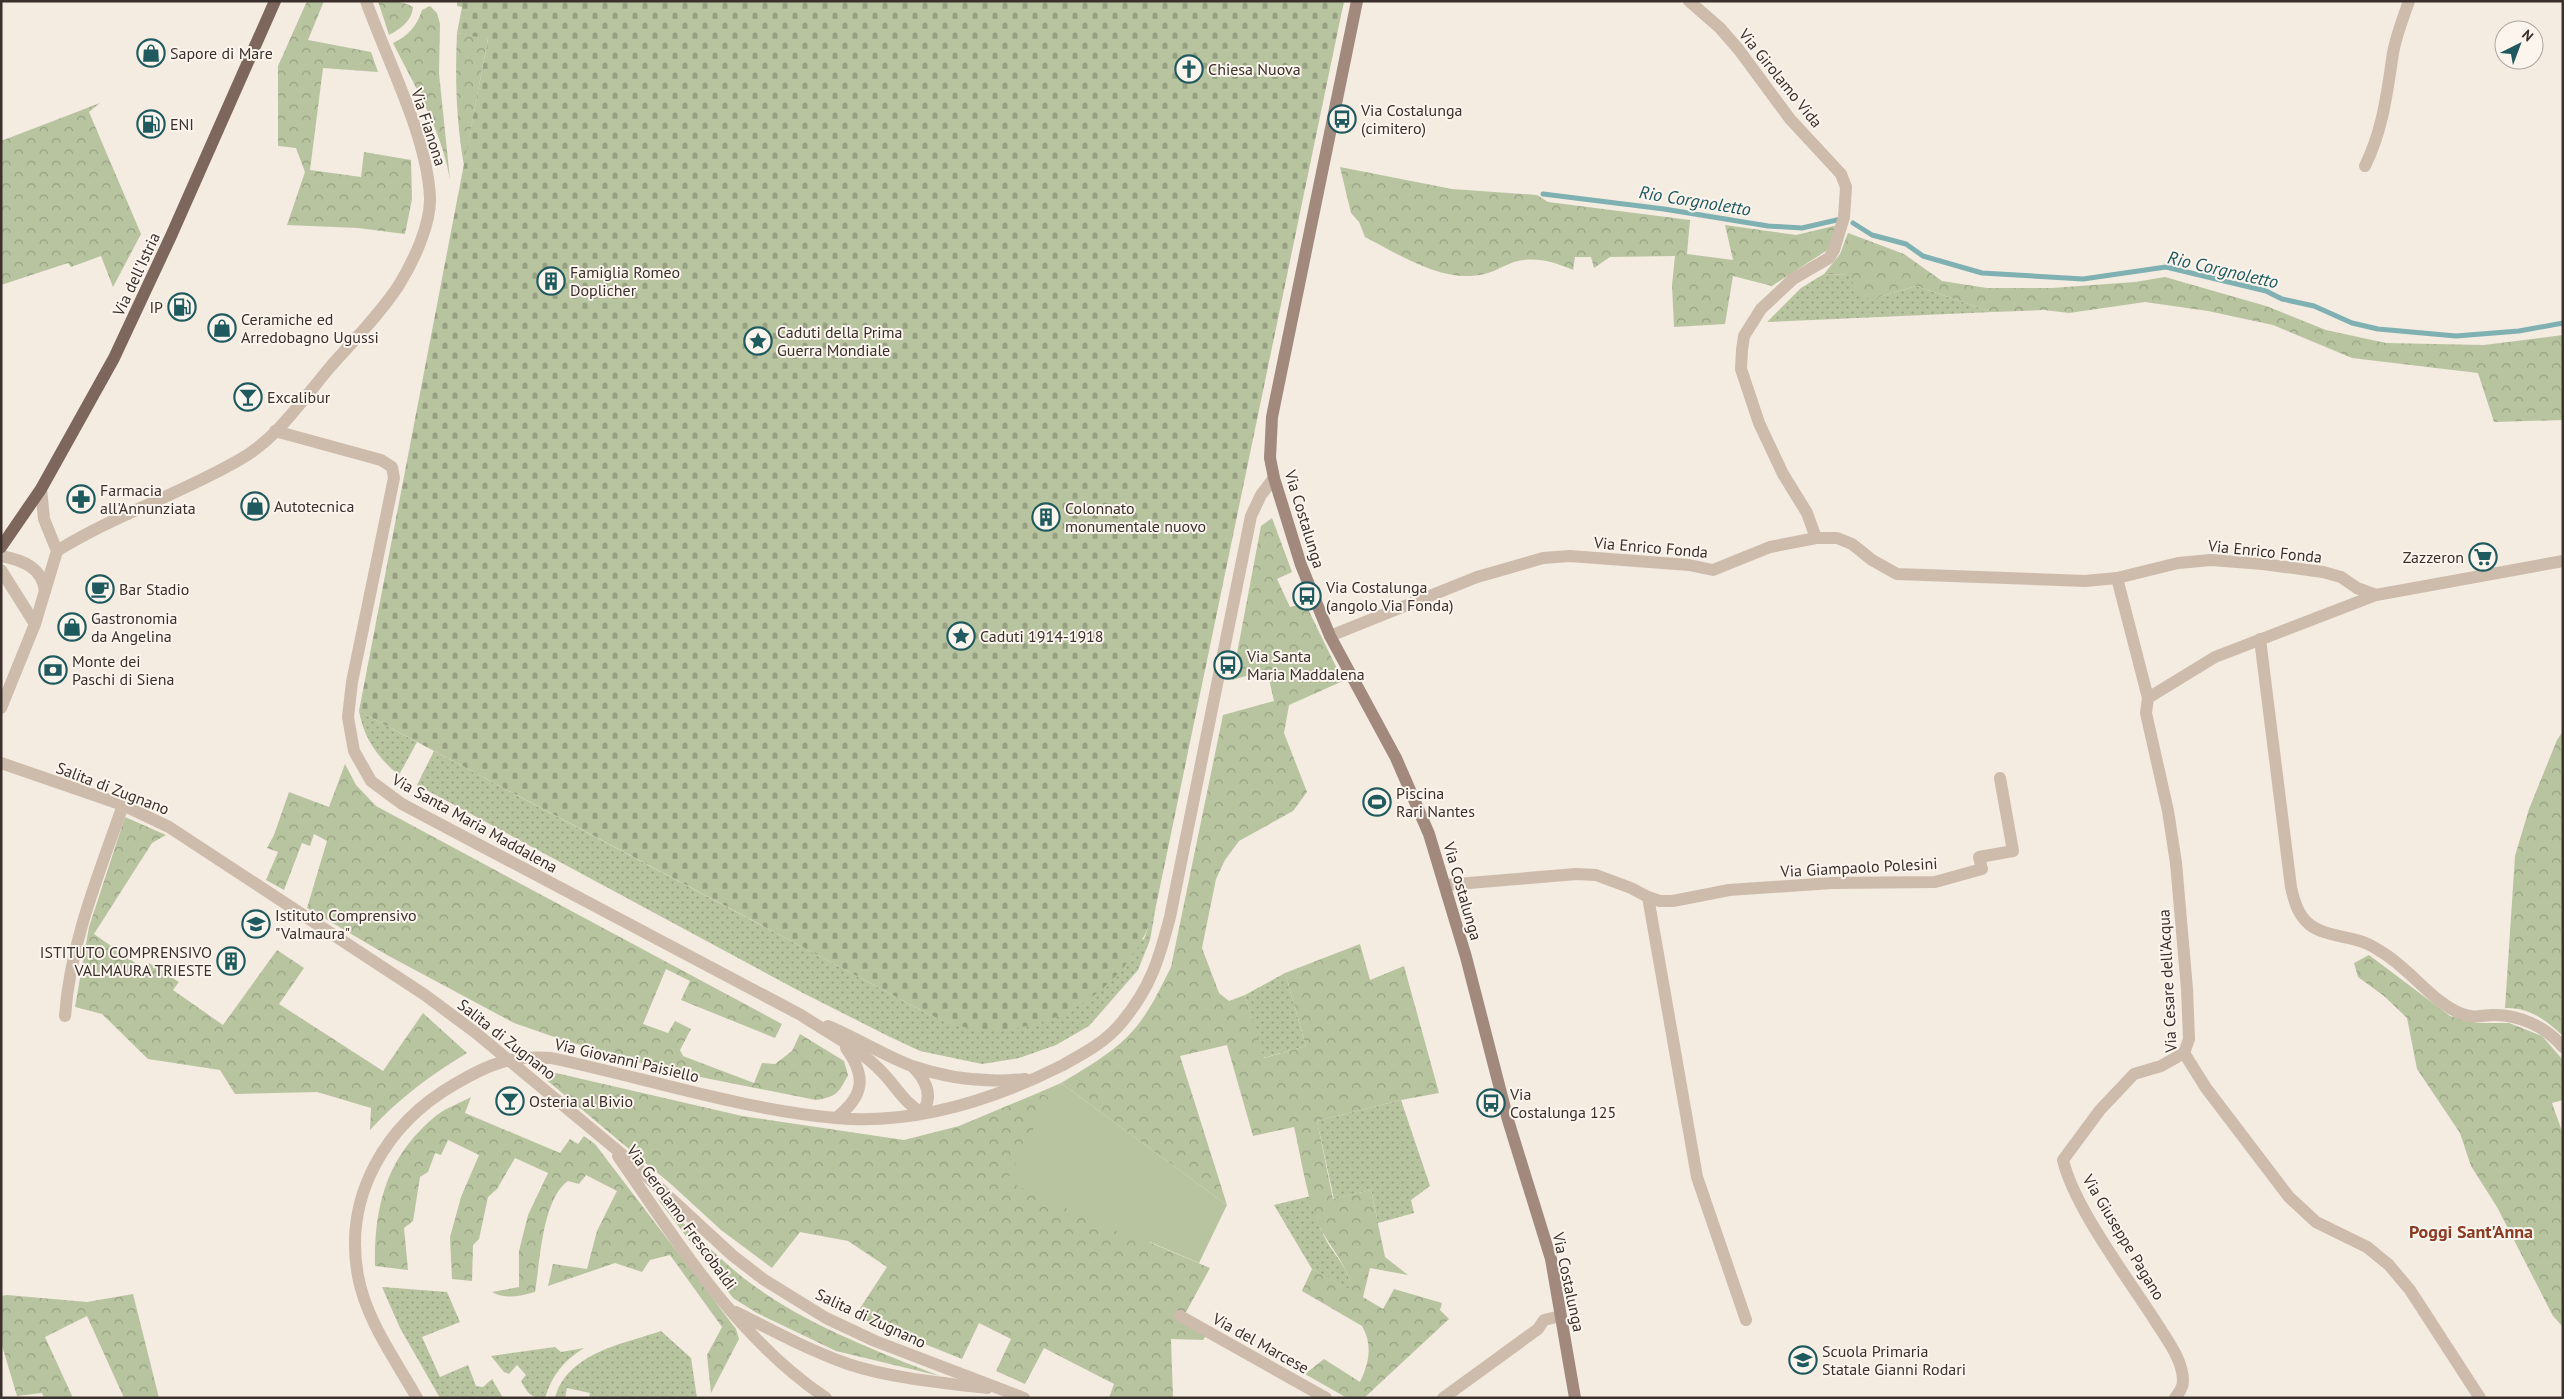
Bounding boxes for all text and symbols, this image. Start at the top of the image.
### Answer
north arrow [2494,20,2544,70]
street label: Via Girolamo Vida [1734,24,1827,132]
text: N [2518,26,2537,45]
shop icon: Sapore di Mare [136,38,166,68]
place label: Sapore di Mare [170,43,273,63]
church icon: Chiesa Nuova [1174,54,1204,84]
place label: Chiesa Nuova [1208,59,1301,79]
street label: Via Fianona [407,85,451,168]
place label: Via Costalunga (cimitero) [1360,100,1462,138]
bus stop icon: Via Costalunga (cimitero) [1327,104,1357,134]
fuel station icon: ENI [136,109,166,139]
place label: ENI [170,114,194,134]
water label: Rio Corgnoletto [1637,180,1753,221]
street label: Via dell'Istria [108,229,164,320]
water label: Rio Corgnoletto [2165,246,2281,293]
place label: Famiglia Romeo Doplicher [570,262,680,300]
building icon: Famiglia Romeo Doplicher [536,266,566,296]
fuel station icon: IP [167,292,197,322]
place label: IP [149,297,163,317]
place label: Ceramiche ed Arredobagno Ugussi [241,309,379,347]
shop icon: Ceramiche ed Arredobagno Ugussi [207,313,237,343]
place label: Caduti della Prima Guerra Mondiale [777,322,902,360]
place icon: Caduti della Prima Guerra Mondiale [743,326,773,356]
bar icon: Excalibur [233,382,263,412]
place label: Excalibur [267,387,331,407]
street label: Via Costalunga [1280,467,1329,570]
place label: Farmacia all'Annunziata [100,480,196,518]
pharmacy icon: Farmacia all'Annunziata [66,484,96,514]
shop icon: Autotecnica [240,491,270,521]
place label: Autotecnica [274,496,354,516]
place label: Colonnato monumentale nuovo [1065,498,1206,536]
building icon: Colonnato monumentale nuovo [1031,502,1061,532]
street label: Via Enrico Fonda [1592,532,1709,562]
street label: Via Enrico Fonda [2206,535,2323,567]
supermarket icon: Zazzeron [2468,542,2498,572]
place label: Zazzeron [2403,547,2464,567]
cafe icon: Bar Stadio [85,574,115,604]
place label: Via Costalunga (angolo Via Fonda) [1325,577,1454,615]
place label: Bar Stadio [119,579,189,599]
bus stop icon: Via Costalunga (angolo Via Fonda) [1292,581,1322,611]
place label: Gastronomia da Angelina [91,608,177,646]
shop icon: Gastronomia da Angelina [57,612,87,642]
place icon: Caduti 1914-1918 [946,621,976,651]
place label: Caduti 1914-1918 [980,626,1104,646]
place label: Via Santa Maria Maddalena [1246,646,1365,684]
bus stop icon: Via Santa Maria Maddalena [1213,650,1243,680]
place label: Monte dei Paschi di Siena [72,651,174,689]
bank icon: Monte dei Paschi di Siena [38,655,68,685]
street label: Salita di Zugnano [54,757,172,819]
street label: Via Santa Maria Maddalena [388,769,561,877]
place label: Piscina Rari Nantes [1396,783,1475,821]
sports icon: Piscina Rari Nantes [1362,787,1392,817]
street label: Via Costalunga [1439,839,1487,943]
street label: Via Giampaolo Polesini [1779,853,1938,881]
place label: Istituto Comprensivo "Valmaura" [275,905,417,943]
school or university icon: Istituto Comprensivo "Valmaura" [241,909,271,939]
street label: Via Cesare dell'Acqua [2153,909,2181,1054]
place label: ISTITUTO COMPRENSIVO VALMAURA TRIESTE [40,942,212,980]
building icon: ISTITUTO COMPRENSIVO VALMAURA TRIESTE [216,946,246,976]
street label: Salita di Zugnano [454,994,560,1084]
street label: Via Giovanni Paisiello [552,1033,701,1086]
place label: Via Costalunga 125 [1509,1084,1616,1122]
bar icon: Osteria al Bivio [495,1086,525,1116]
bus stop icon: Via Costalunga 125 [1476,1088,1506,1118]
place label: Osteria al Bivio [529,1091,633,1111]
street label: Via Gerolamo Frescobaldi [622,1140,741,1293]
street label: Via Giuseppe Pagano [2078,1170,2169,1303]
district label: Poggi Sant'Anna [2409,1220,2533,1243]
street label: Via Costalunga [1548,1229,1589,1334]
street label: Salita di Zugnano [813,1284,929,1352]
street label: Via del Marcese [1208,1308,1313,1378]
place label: Scuola Primaria Statale Gianni Rodari [1822,1341,1966,1379]
school or university icon: Scuola Primaria Statale Gianni Rodari [1788,1345,1818,1375]

